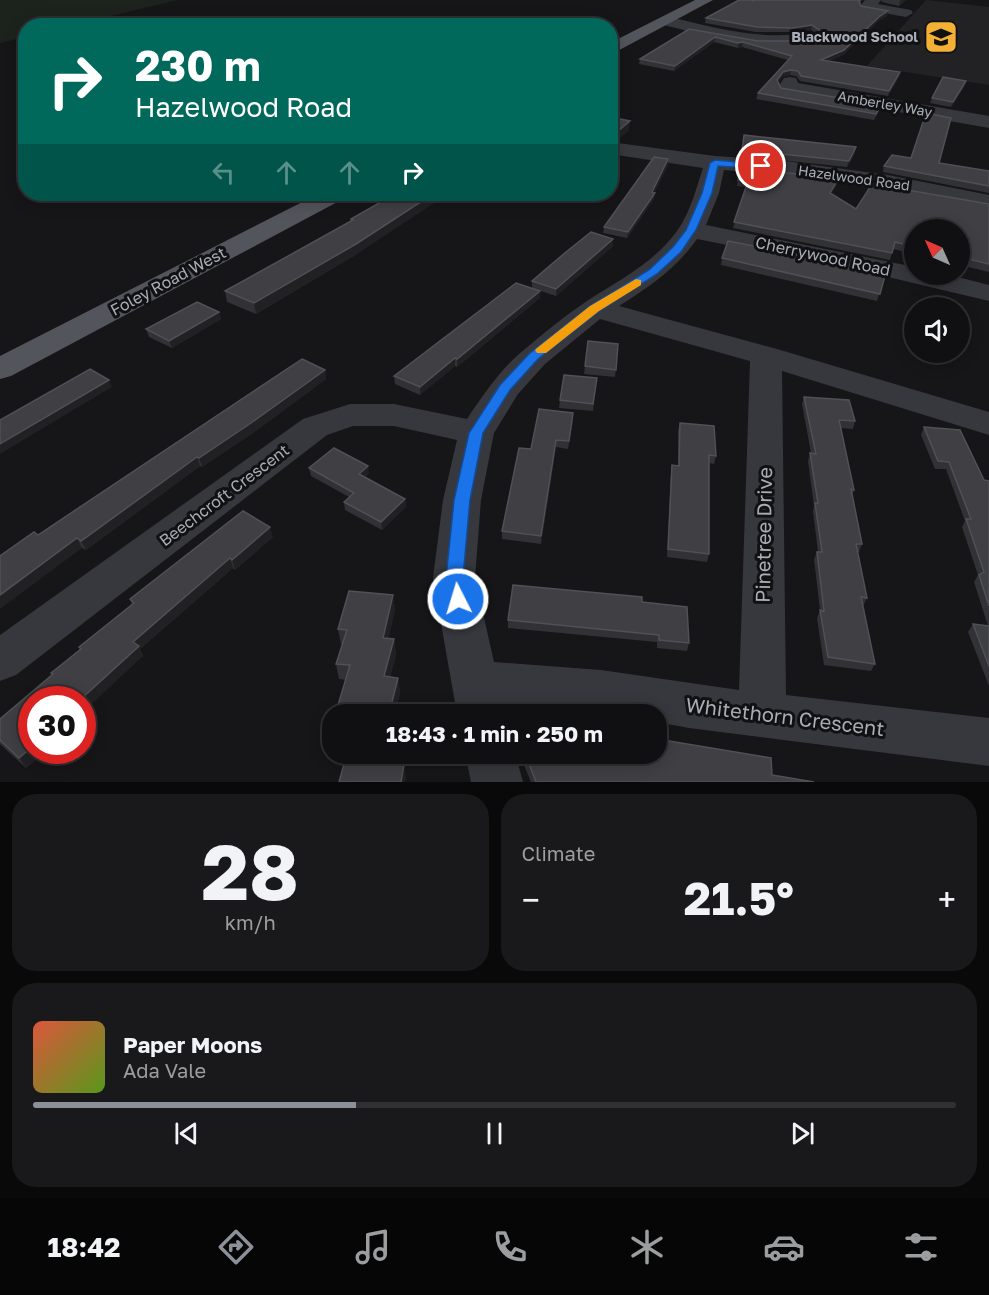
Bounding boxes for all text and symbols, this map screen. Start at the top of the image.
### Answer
school or university icon: Blackwood School [923,19,959,55]
place label: Blackwood School [791,28,918,45]
text: 230 m [135,40,261,90]
icon: right [36,42,114,120]
street label: Amberley Way [836,87,934,120]
text: Hazelwood Road [135,91,352,123]
pin [735,140,786,191]
icon: arrive [744,149,777,182]
icon: left [207,156,240,189]
icon: ahead [270,156,303,189]
icon: ahead [333,156,366,189]
icon: right [396,156,429,189]
street label: Hazelwood Road [797,161,911,194]
north arrow [904,219,970,285]
map controls [904,219,970,363]
street label: Cherrywood Road [754,232,892,280]
street label: Foley Road West [107,242,229,320]
button: sound [904,297,970,363]
street label: Beechcroft Crescent [155,440,293,550]
street label: Pinetree Drive [750,467,776,603]
position arrow [426,567,490,631]
speed limit sign: 30 [18,686,96,764]
street label: Whitethorn Crescent [684,692,886,740]
text: 18:43 · 1 min · 250 m [386,720,603,747]
text: 28 [201,824,299,917]
text: Climate [522,841,595,865]
text: 21.5° [684,871,794,925]
text: − [522,880,540,919]
text: + [938,880,956,919]
text: km/h [225,910,276,934]
text: Paper Moons [123,1031,262,1058]
text: Ada Vale [123,1058,206,1082]
icon: previous [170,1117,203,1150]
icon: pause [478,1117,511,1150]
icon: next [786,1117,819,1150]
icon: directions [215,1226,257,1268]
icon: music [352,1226,394,1268]
icon: phone [489,1226,531,1268]
icon: climate [626,1226,668,1268]
icon: car [763,1226,805,1268]
icon: filters [900,1226,942,1268]
text: 18:42 [47,1231,121,1263]

